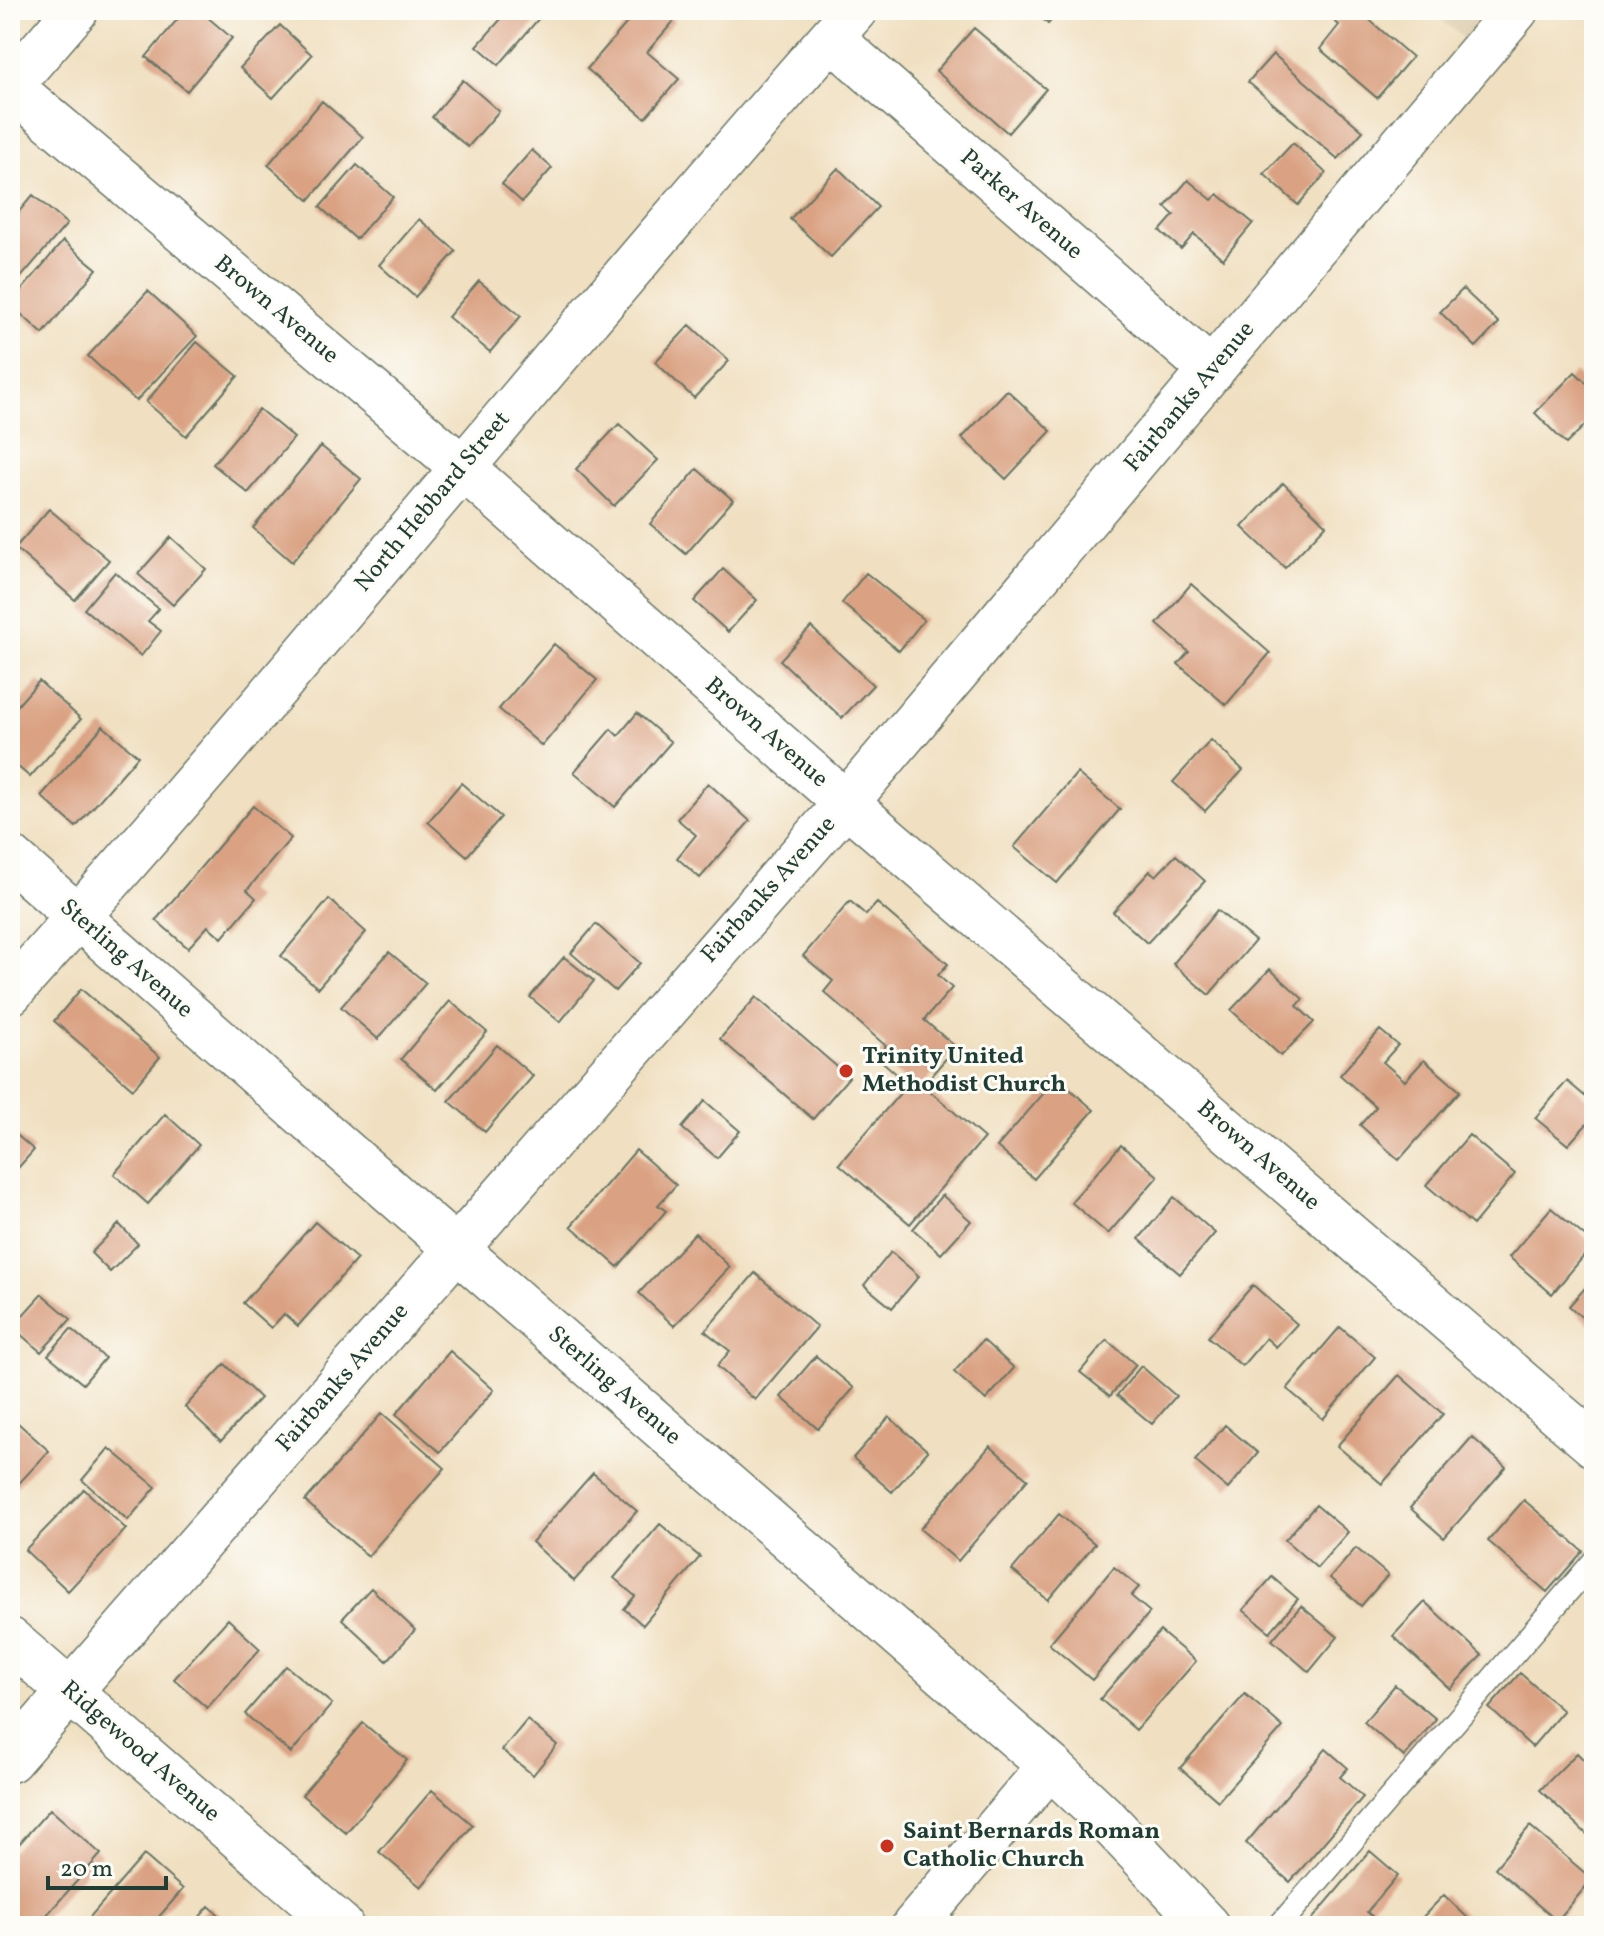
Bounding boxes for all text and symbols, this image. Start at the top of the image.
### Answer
street label: Parker Avenue [952,142,1090,268]
street label: Brown Avenue [206,248,346,372]
street label: Fairbanks Avenue [1117,314,1263,480]
street label: North Hebbard Street [347,404,519,600]
street label: Brown Avenue [697,670,835,796]
street label: Fairbanks Avenue [694,809,844,971]
street label: Sterling Avenue [52,891,200,1027]
place label: Trinity United Methodist Church [862,1040,1066,1102]
marker: Trinity United Methodist Church [837,1062,855,1080]
street label: Brown Avenue [1189,1093,1327,1219]
street label: Fairbanks Avenue [269,1296,417,1460]
street label: Sterling Avenue [540,1318,688,1454]
street label: Ridgewood Avenue [53,1673,227,1831]
place label: Saint Bernards Roman Catholic Church [903,1815,1160,1877]
marker: Saint Bernards Roman Catholic Church [878,1837,896,1855]
scale bar [48,1840,166,1890]
text: 20 m [60,1853,113,1887]

